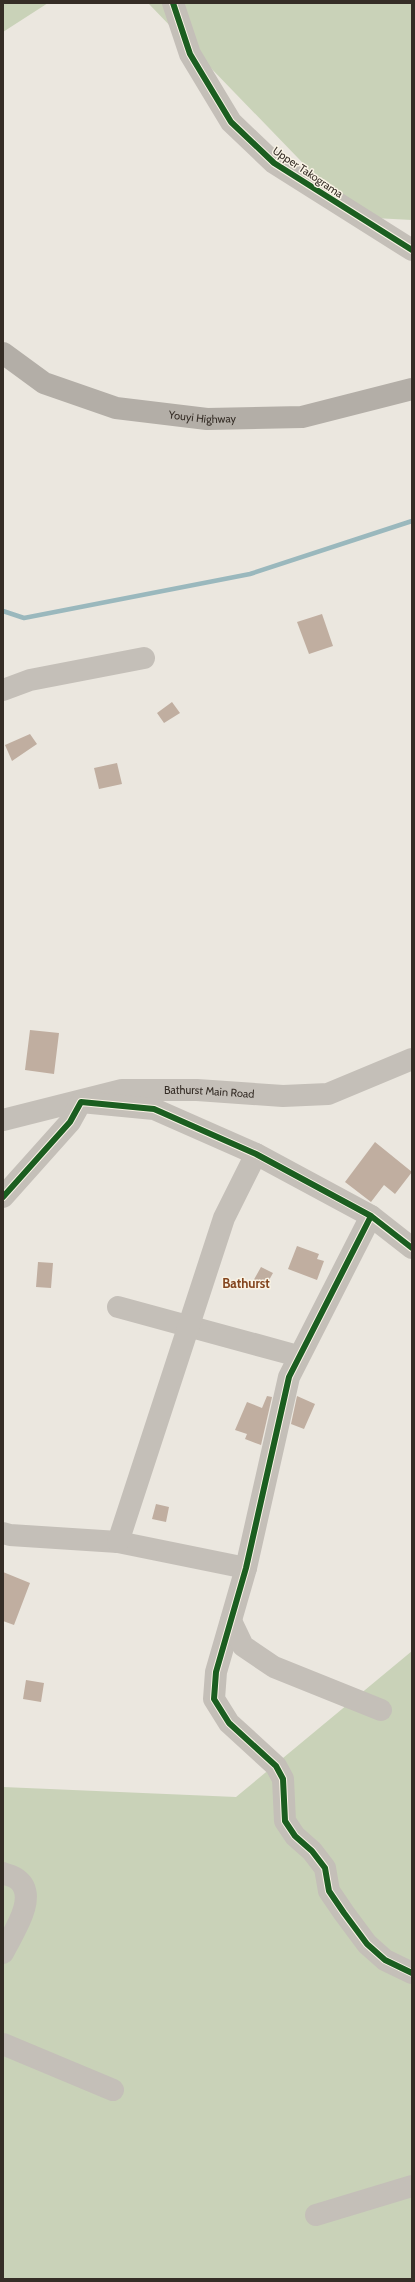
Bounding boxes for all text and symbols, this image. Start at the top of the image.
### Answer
street label: Upper Takograma [270,143,346,201]
street label: Youyi Highway [167,407,237,426]
street label: Bathurst Main Road [164,1083,255,1101]
district label: Bathurst [222,1275,270,1291]

